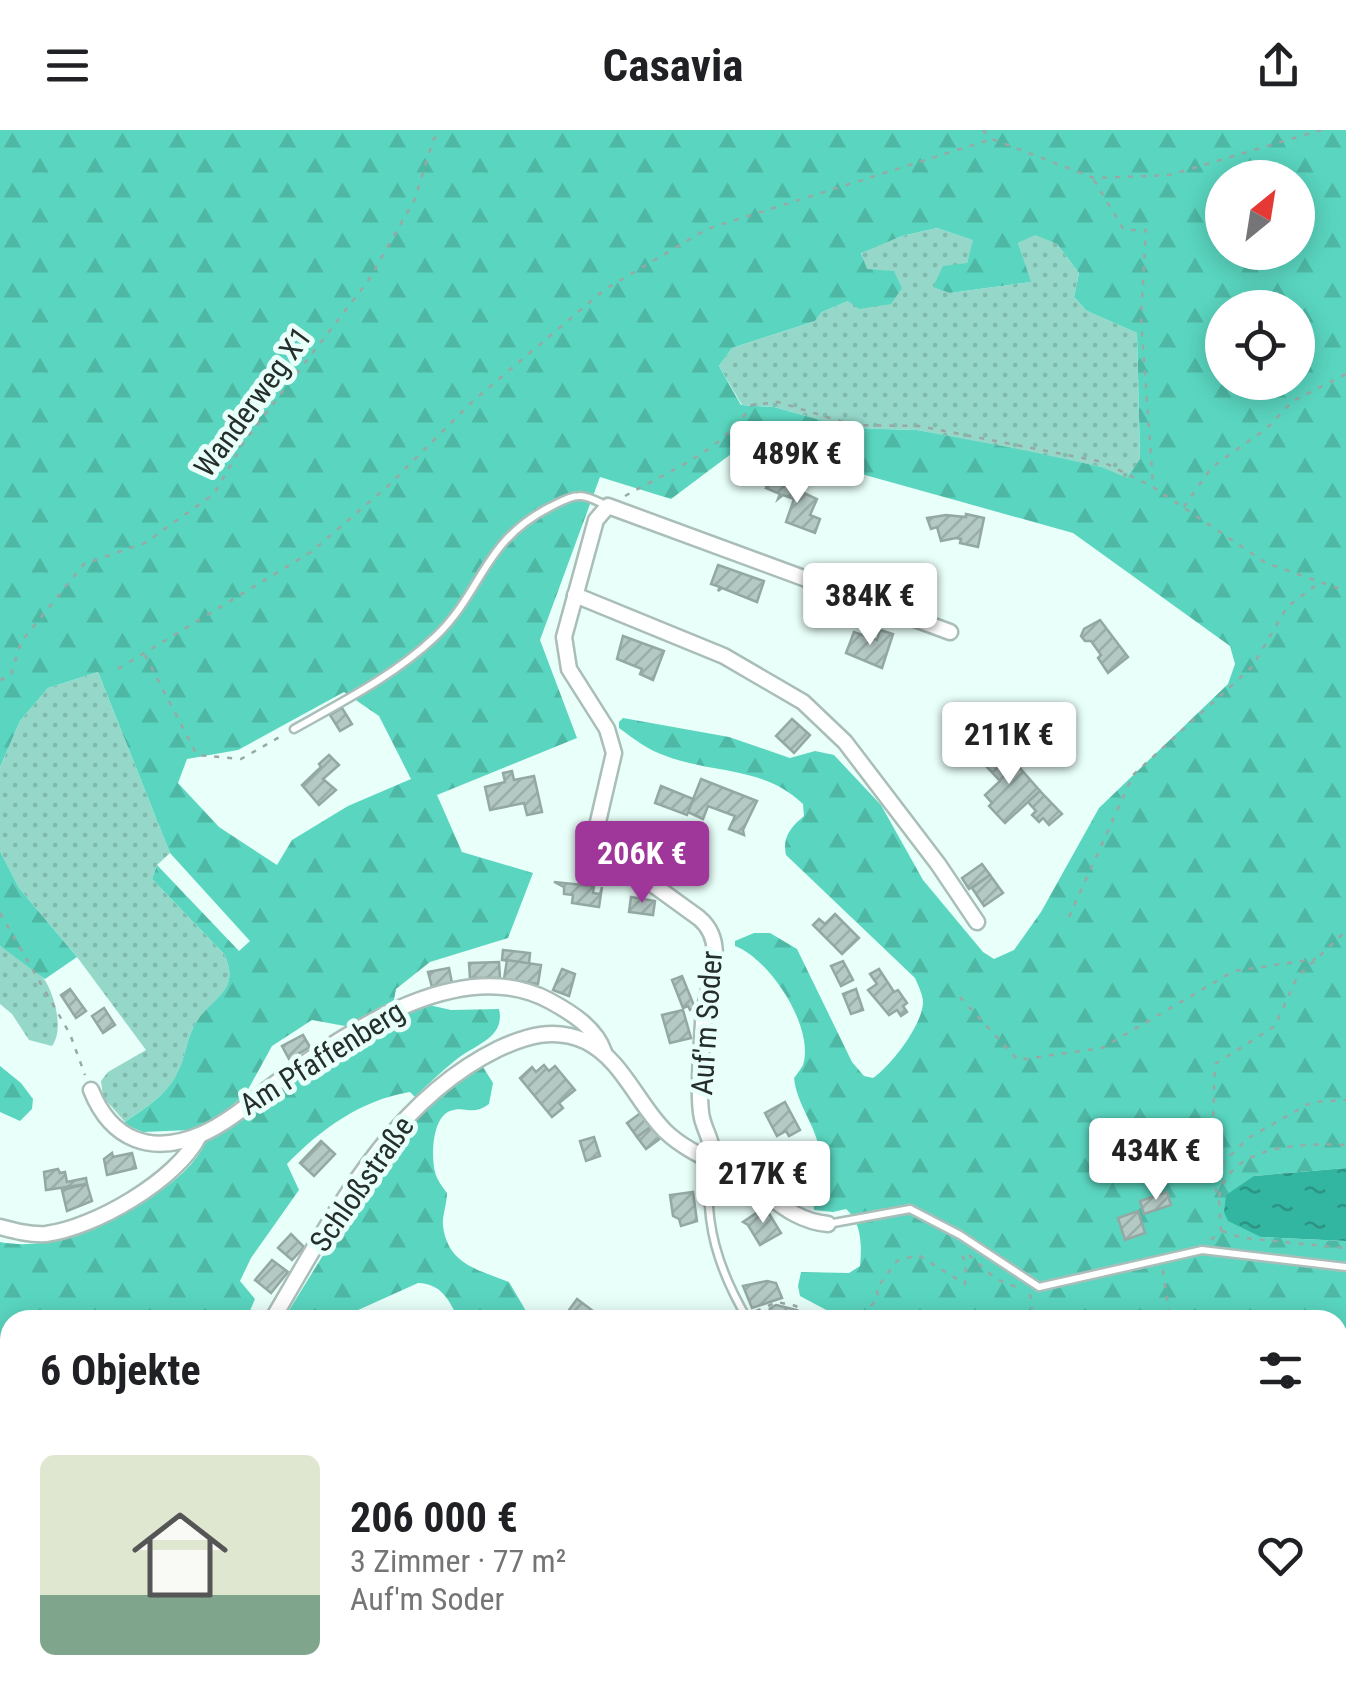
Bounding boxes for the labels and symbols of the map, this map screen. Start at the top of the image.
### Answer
north arrow [1205,160,1315,270]
street label: Wanderweg X1 [187,320,319,483]
pin: 489K € [716,421,878,506]
pin: 384K € [789,563,951,648]
pin: 211K € [928,702,1090,787]
pin: 206K € [561,821,723,906]
street label: Auf'm Soder [684,950,729,1096]
street label: Am Pfaffenberg [233,993,410,1122]
street label: Schloßstraße [302,1109,421,1258]
pin: 434K € [1075,1118,1237,1203]
pin: 217K € [682,1141,844,1226]

